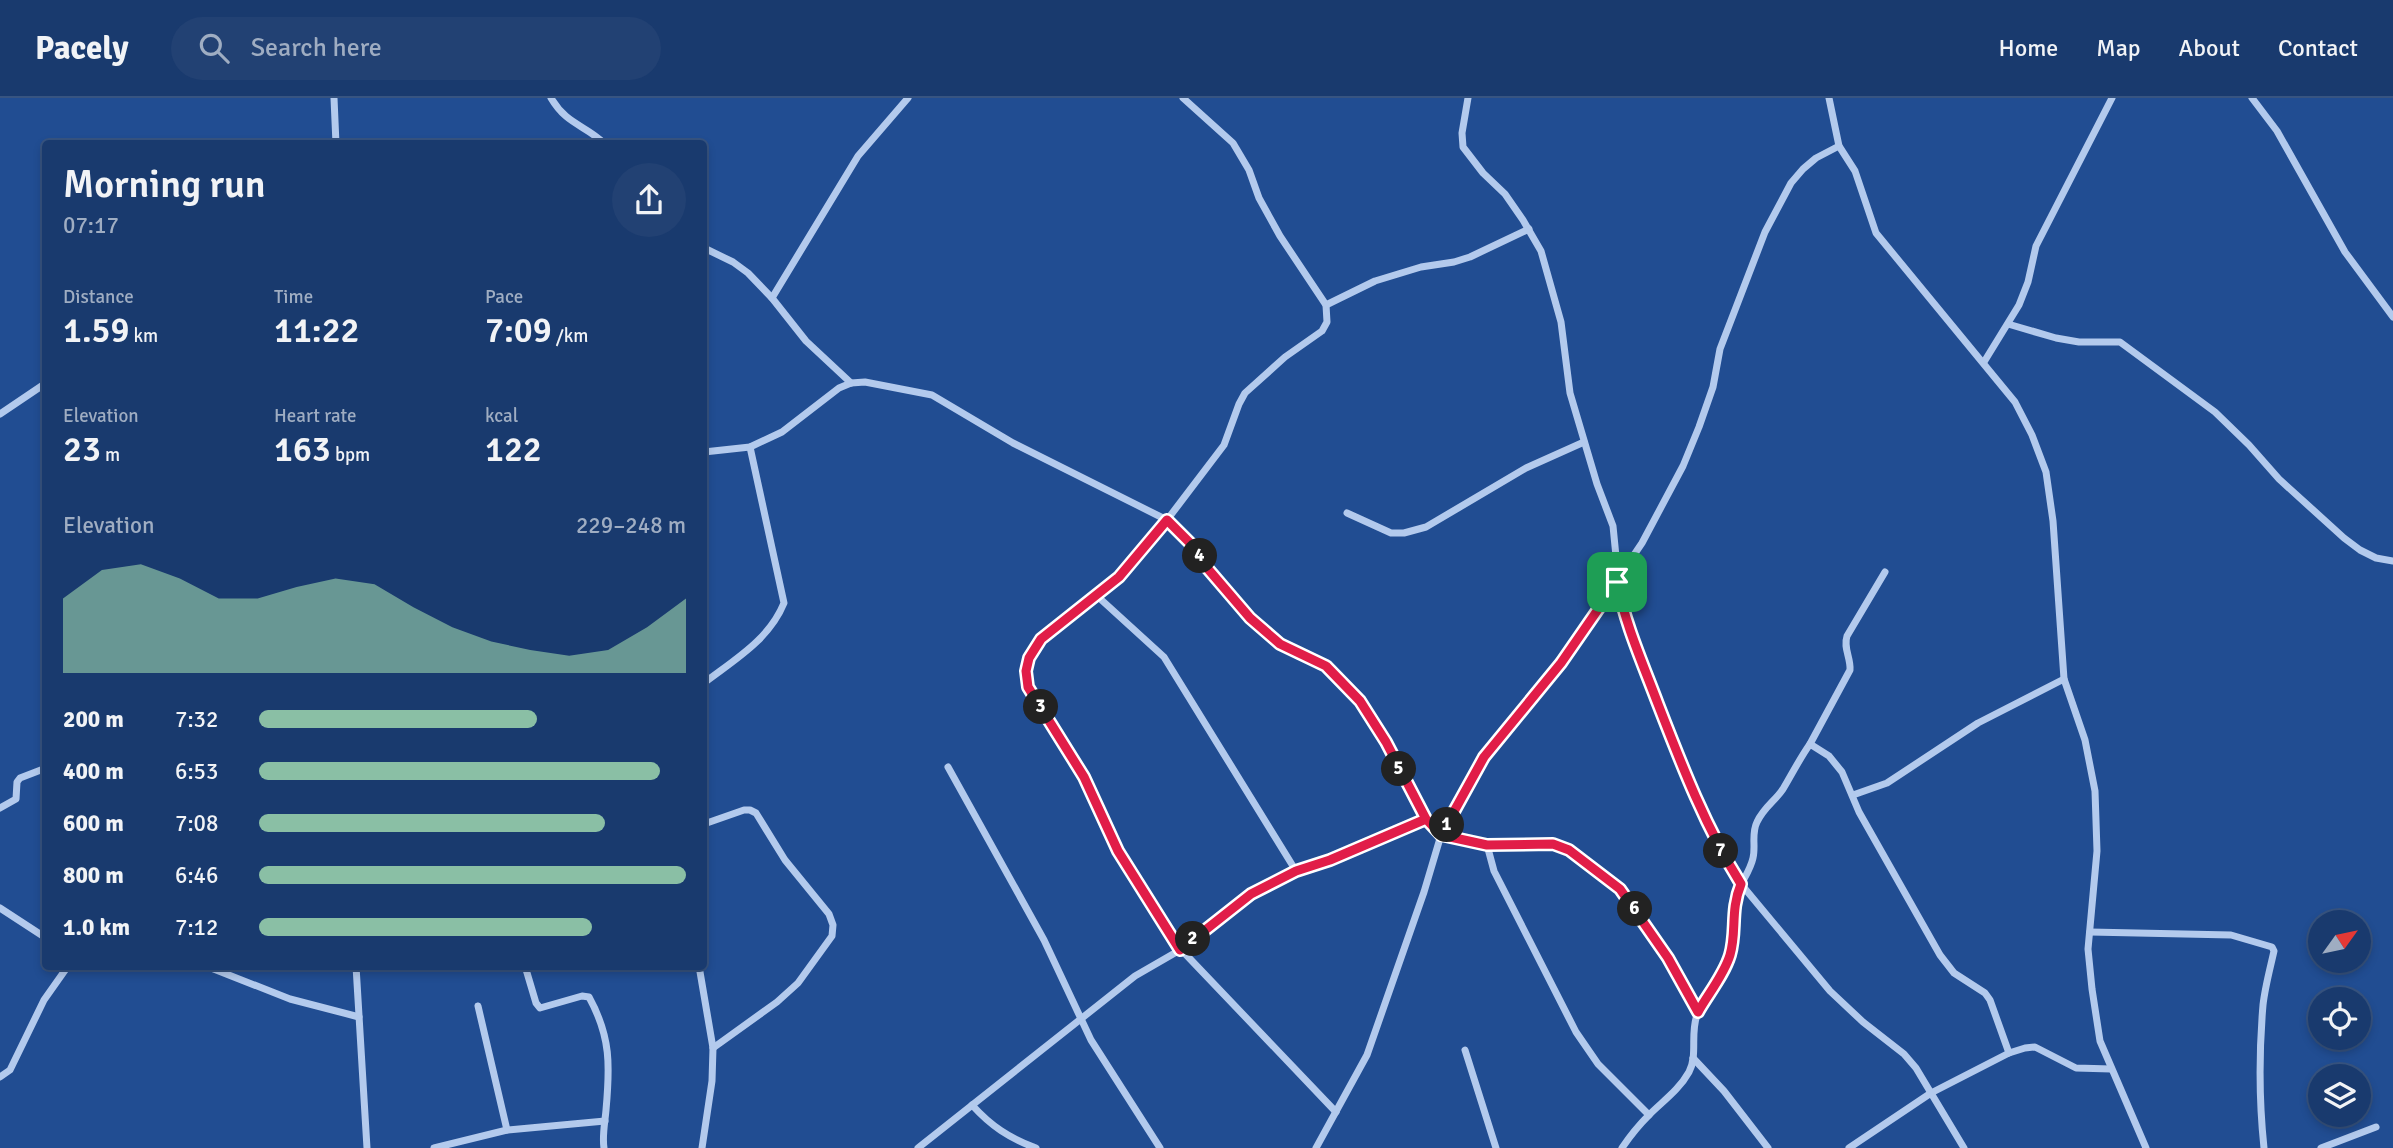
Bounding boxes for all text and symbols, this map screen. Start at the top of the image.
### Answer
search box [171,17,661,80]
text: Pacely [35,28,129,69]
icon: search [195,29,233,67]
text: Search here [251,32,382,64]
text: Home [1998,33,2058,63]
text: Map [2096,33,2141,63]
text: About [2179,33,2240,63]
text: Contact [2278,33,2358,63]
text: Morning run [63,161,266,208]
button: share [612,163,686,237]
text: 07:17 [63,211,119,240]
text: Distance [63,285,134,309]
text: Time [274,285,313,309]
text: Pace [485,285,523,309]
text: 1.59 [63,309,129,352]
text: 11:22 [274,309,359,352]
text: 7:09 [485,309,552,352]
text: km [129,324,158,348]
text: /km [552,324,588,348]
text: Elevation [63,404,139,428]
text: Heart rate [274,404,356,428]
text: kcal [485,404,518,428]
text: 23 [63,428,101,471]
text: 163 [274,428,331,471]
text: 122 [485,428,542,471]
text: m [101,443,120,467]
text: bpm [331,443,370,467]
text: Elevation [63,511,155,540]
text: 229–248 m [576,511,686,540]
pin: 4 [1182,538,1218,574]
text: 4 [1194,543,1205,567]
pin [1587,552,1647,612]
icon: arrive [1598,563,1636,601]
pin: 3 [1024,690,1058,724]
text: 3 [1035,694,1046,718]
text: 200 m [63,705,124,734]
text: 7:32 [175,705,218,734]
pin: 5 [1382,752,1416,786]
text: 5 [1393,756,1404,780]
text: 400 m [63,757,124,786]
text: 6:53 [175,757,218,786]
pin: 1 [1430,808,1464,842]
text: 600 m [63,809,124,838]
text: 7:08 [175,809,218,838]
text: 1 [1441,812,1452,836]
pin: 7 [1704,834,1738,868]
text: 7 [1715,838,1726,862]
text: 800 m [63,861,124,890]
text: 6:46 [175,861,218,890]
pin: 6 [1618,892,1652,926]
text: 6 [1629,896,1640,920]
north arrow [2308,910,2371,973]
map controls [2308,910,2371,1127]
text: 1.0 km [63,913,130,942]
text: 7:12 [175,913,218,942]
pin: 2 [1176,922,1210,956]
text: 2 [1187,926,1198,950]
button: locate [2308,987,2371,1050]
button: layers [2308,1064,2371,1127]

